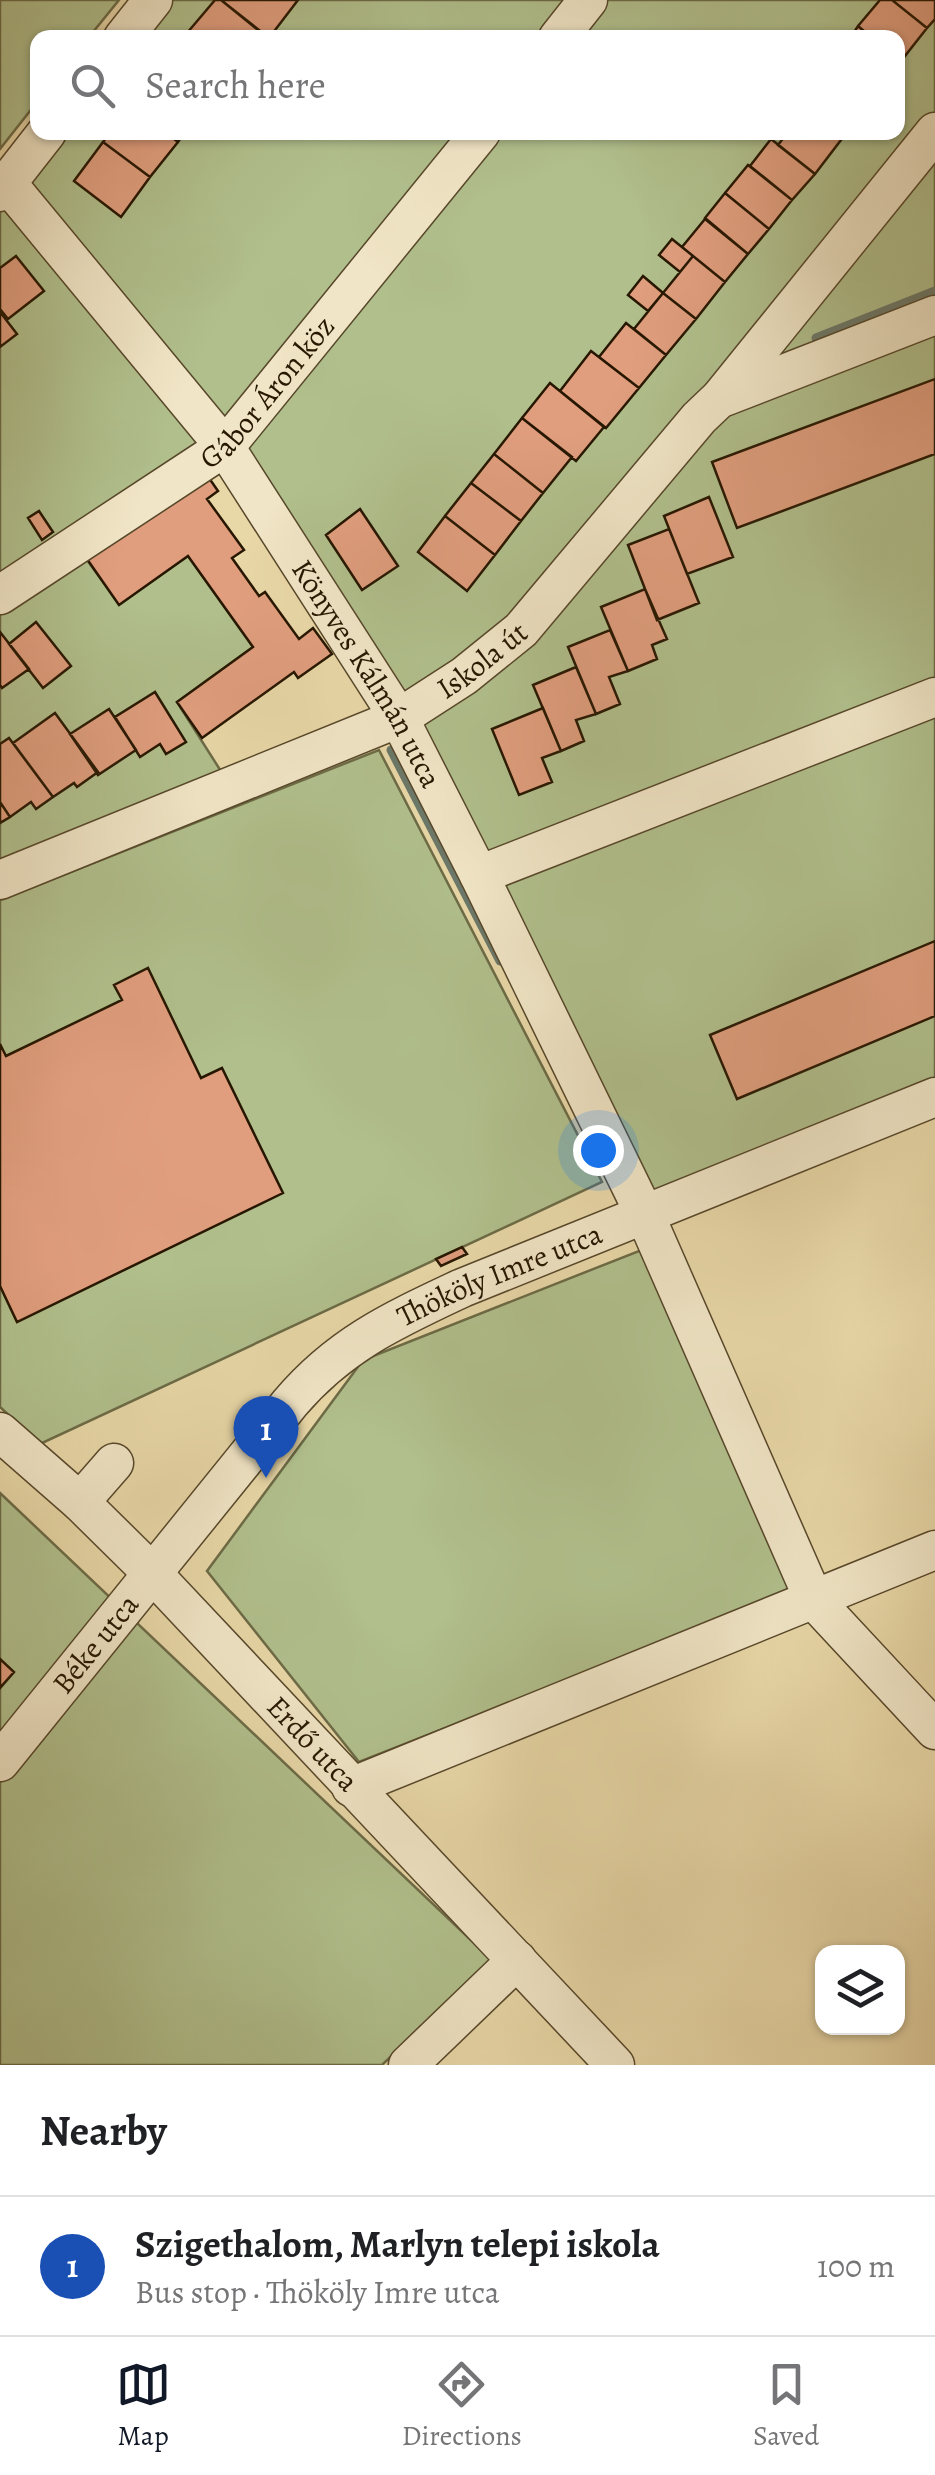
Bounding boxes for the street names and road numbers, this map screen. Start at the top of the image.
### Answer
street label: Gábor Áron köz [192,307,344,478]
street label: Könyves Kálmán utca [282,552,451,795]
street label: Iskola út [429,612,536,708]
street label: Thököly Imre utca [390,1214,608,1336]
street label: Béke utca [43,1586,148,1702]
street label: Erdő utca [258,1687,368,1800]

